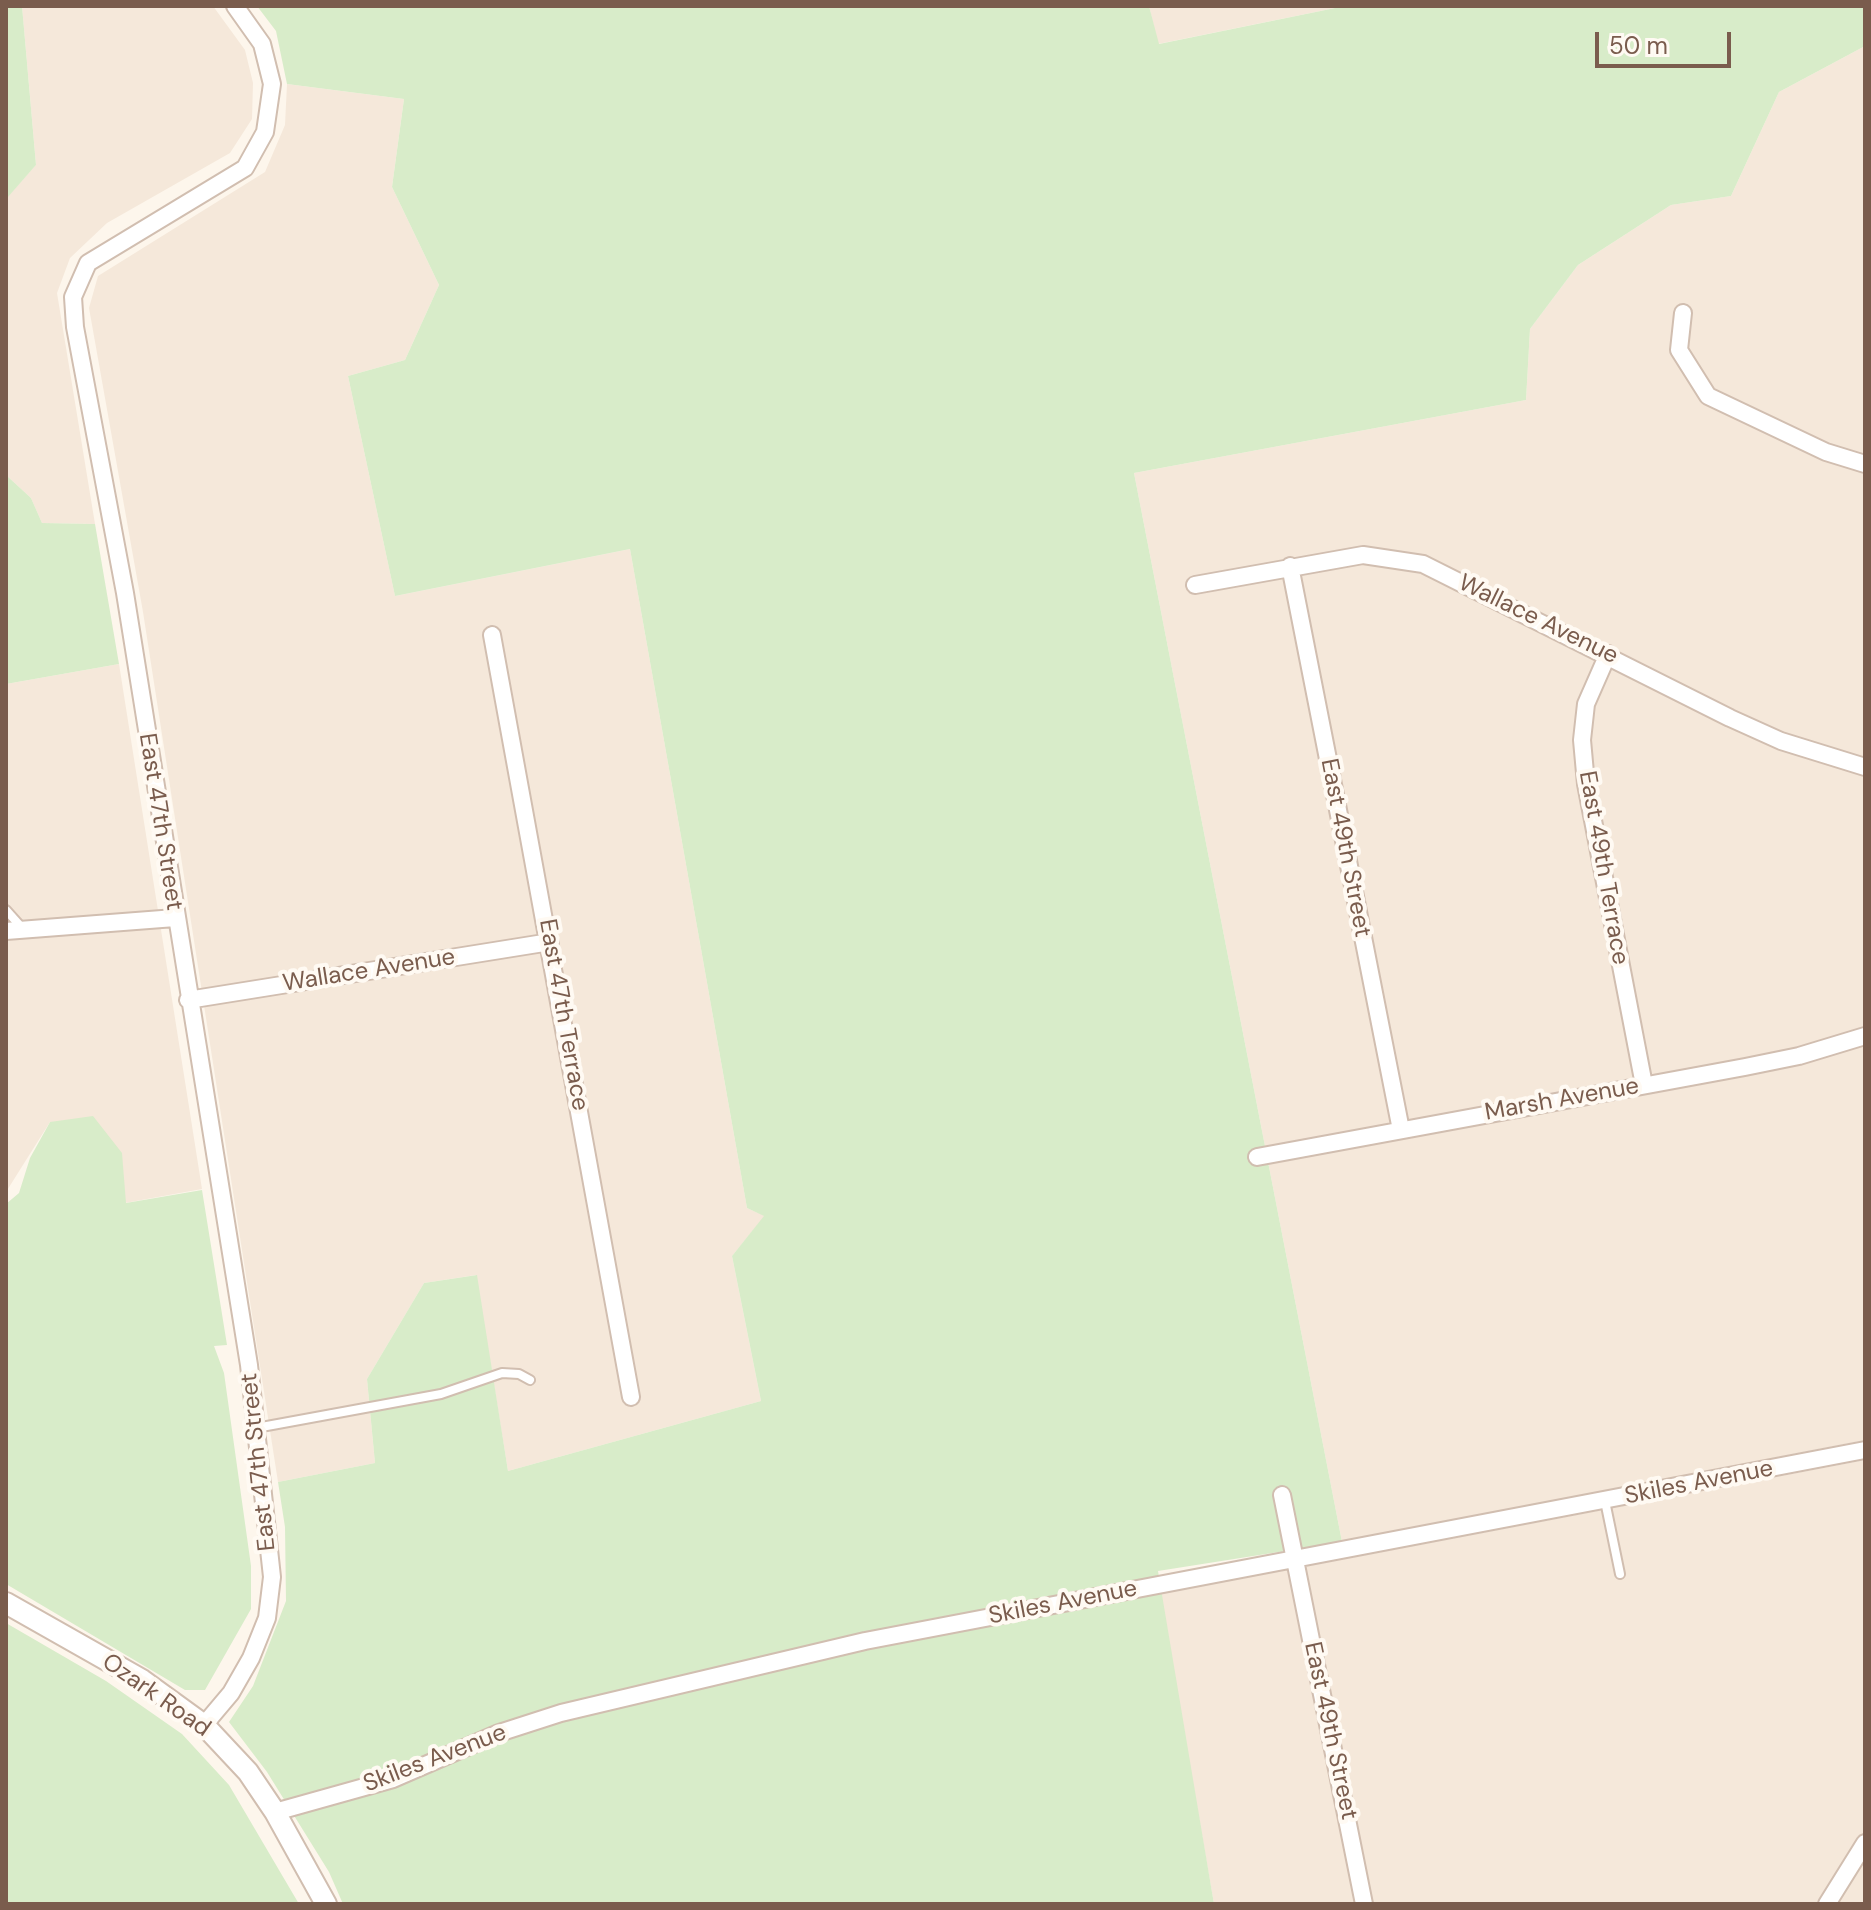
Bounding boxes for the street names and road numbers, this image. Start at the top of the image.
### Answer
street label: Wallace Avenue [1453,569,1623,671]
street label: East 47th Street [132,731,188,913]
street label: East 49th Street [1314,756,1376,940]
street label: East 49th Terrace [1572,769,1634,967]
street label: East 47th Terrace [532,917,594,1113]
street label: Wallace Avenue [281,943,457,999]
street label: Marsh Avenue [1483,1072,1641,1128]
street label: East 47th Street [235,1372,283,1552]
street label: Skiles Avenue [1622,1454,1776,1512]
street label: Skiles Avenue [986,1574,1140,1632]
street label: East 49th Street [1297,1639,1363,1823]
street label: Ozark Road [96,1648,216,1744]
street label: Skiles Avenue [359,1719,511,1799]

